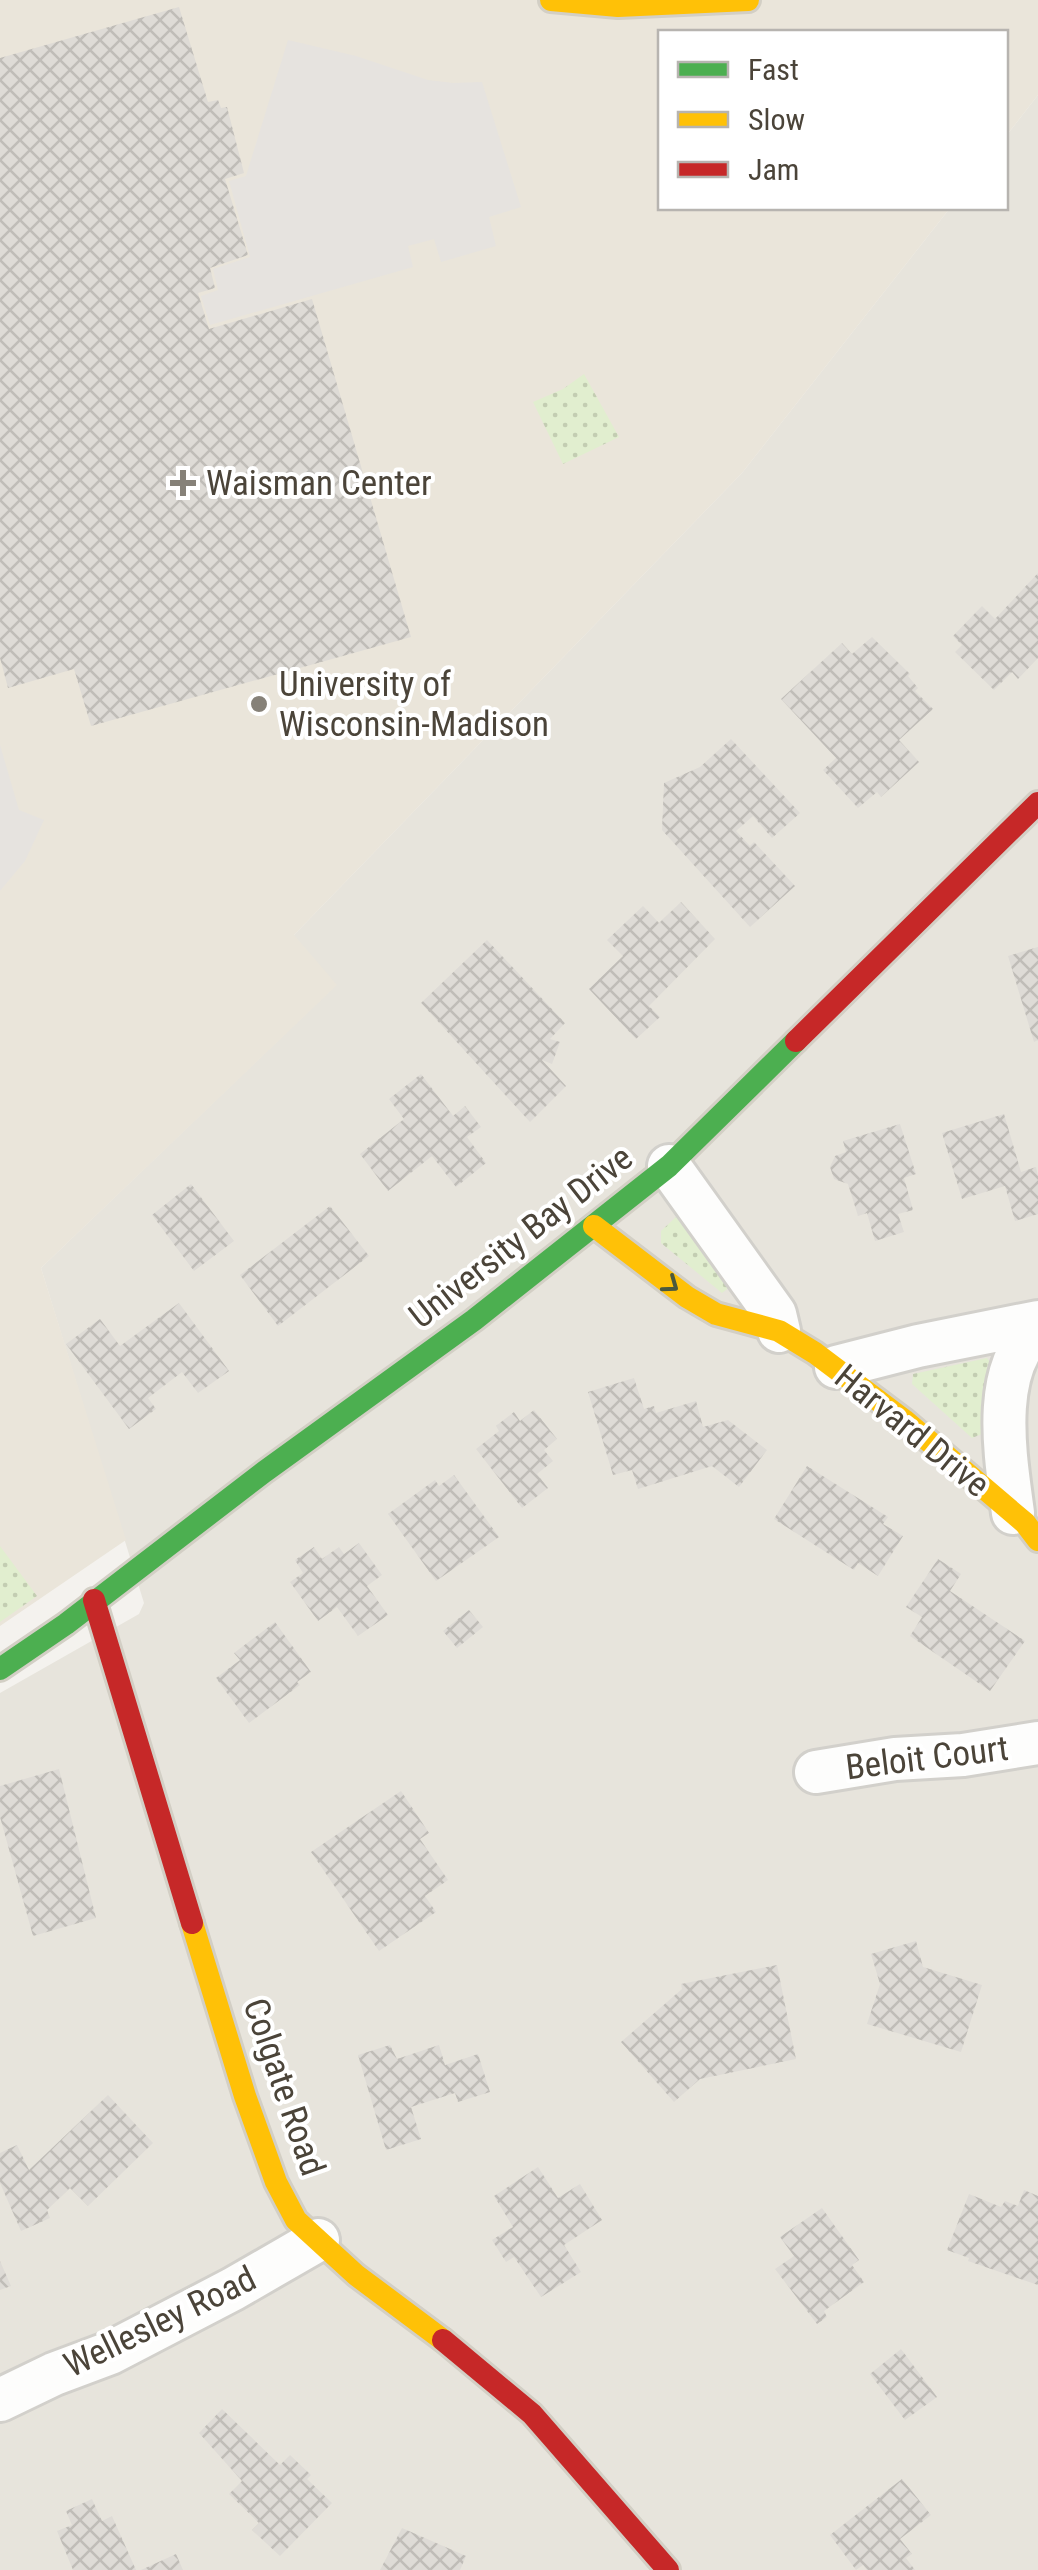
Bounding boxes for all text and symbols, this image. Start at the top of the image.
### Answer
legend [658,30,1008,210]
text: Fast [748,52,799,87]
text: Slow [748,102,805,137]
text: Jam [748,152,799,187]
place label: Waisman Center [206,463,432,504]
marker: Waisman Center [170,470,196,496]
place label: University of Wisconsin-Madison [279,664,549,745]
marker: University of Wisconsin-Madison [248,693,270,715]
street label: University Bay Drive [401,1137,641,1337]
one-way arrow [660,1274,678,1291]
street label: Harvard Drive [827,1356,997,1506]
street label: Beloit Court [843,1728,1011,1788]
street label: Colgate Road [235,1993,333,2181]
street label: Wellesley Road [58,2258,262,2386]

